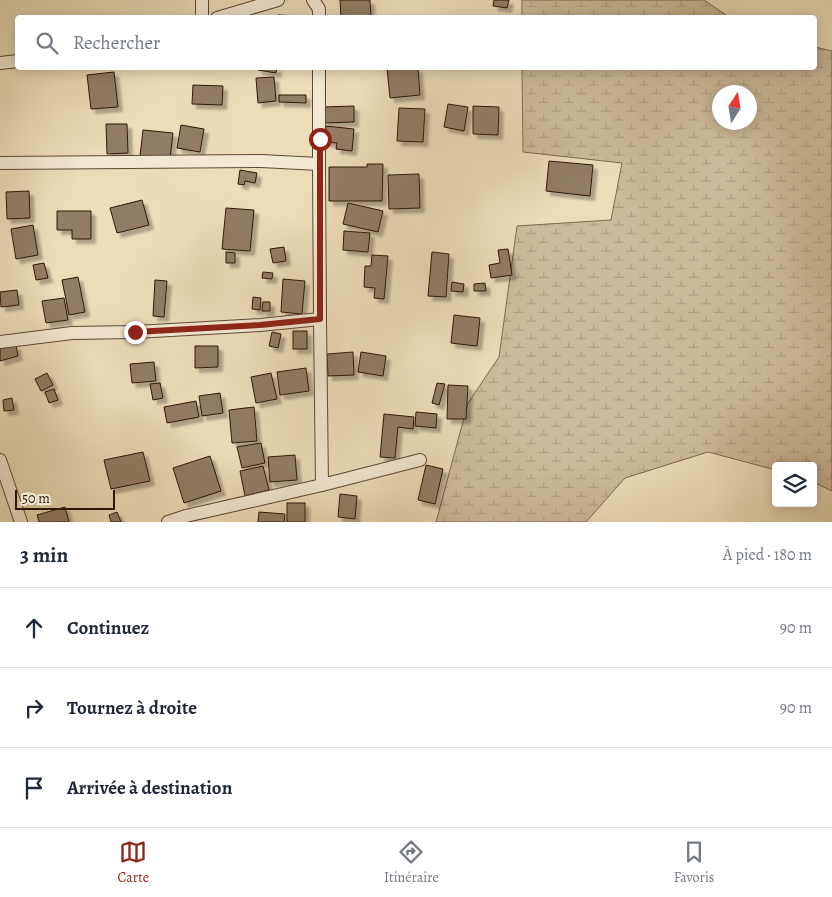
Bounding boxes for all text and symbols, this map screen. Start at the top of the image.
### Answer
search box [15,15,817,70]
icon: search [33,29,61,57]
text: Rechercher [73,30,160,56]
north arrow [712,85,757,130]
route start [309,128,332,151]
route end [124,321,147,344]
map controls [772,462,817,507]
button: layers [772,462,817,507]
scale bar [15,487,115,510]
text: 50 m [22,489,50,508]
text: 3 min [20,541,68,569]
text: À pied · 180 m [723,544,812,566]
icon: ahead [20,614,48,642]
text: Continuez [67,615,149,641]
text: 90 m [780,617,812,639]
icon: right [20,694,48,722]
text: Tournez à droite [67,695,197,721]
text: 90 m [780,697,812,719]
icon: arrive [20,774,48,802]
text: Arrivée à destination [67,775,232,801]
tab: Carte [117,838,149,887]
tab: Itinéraire [384,838,439,887]
tab: Favoris [674,838,714,887]

